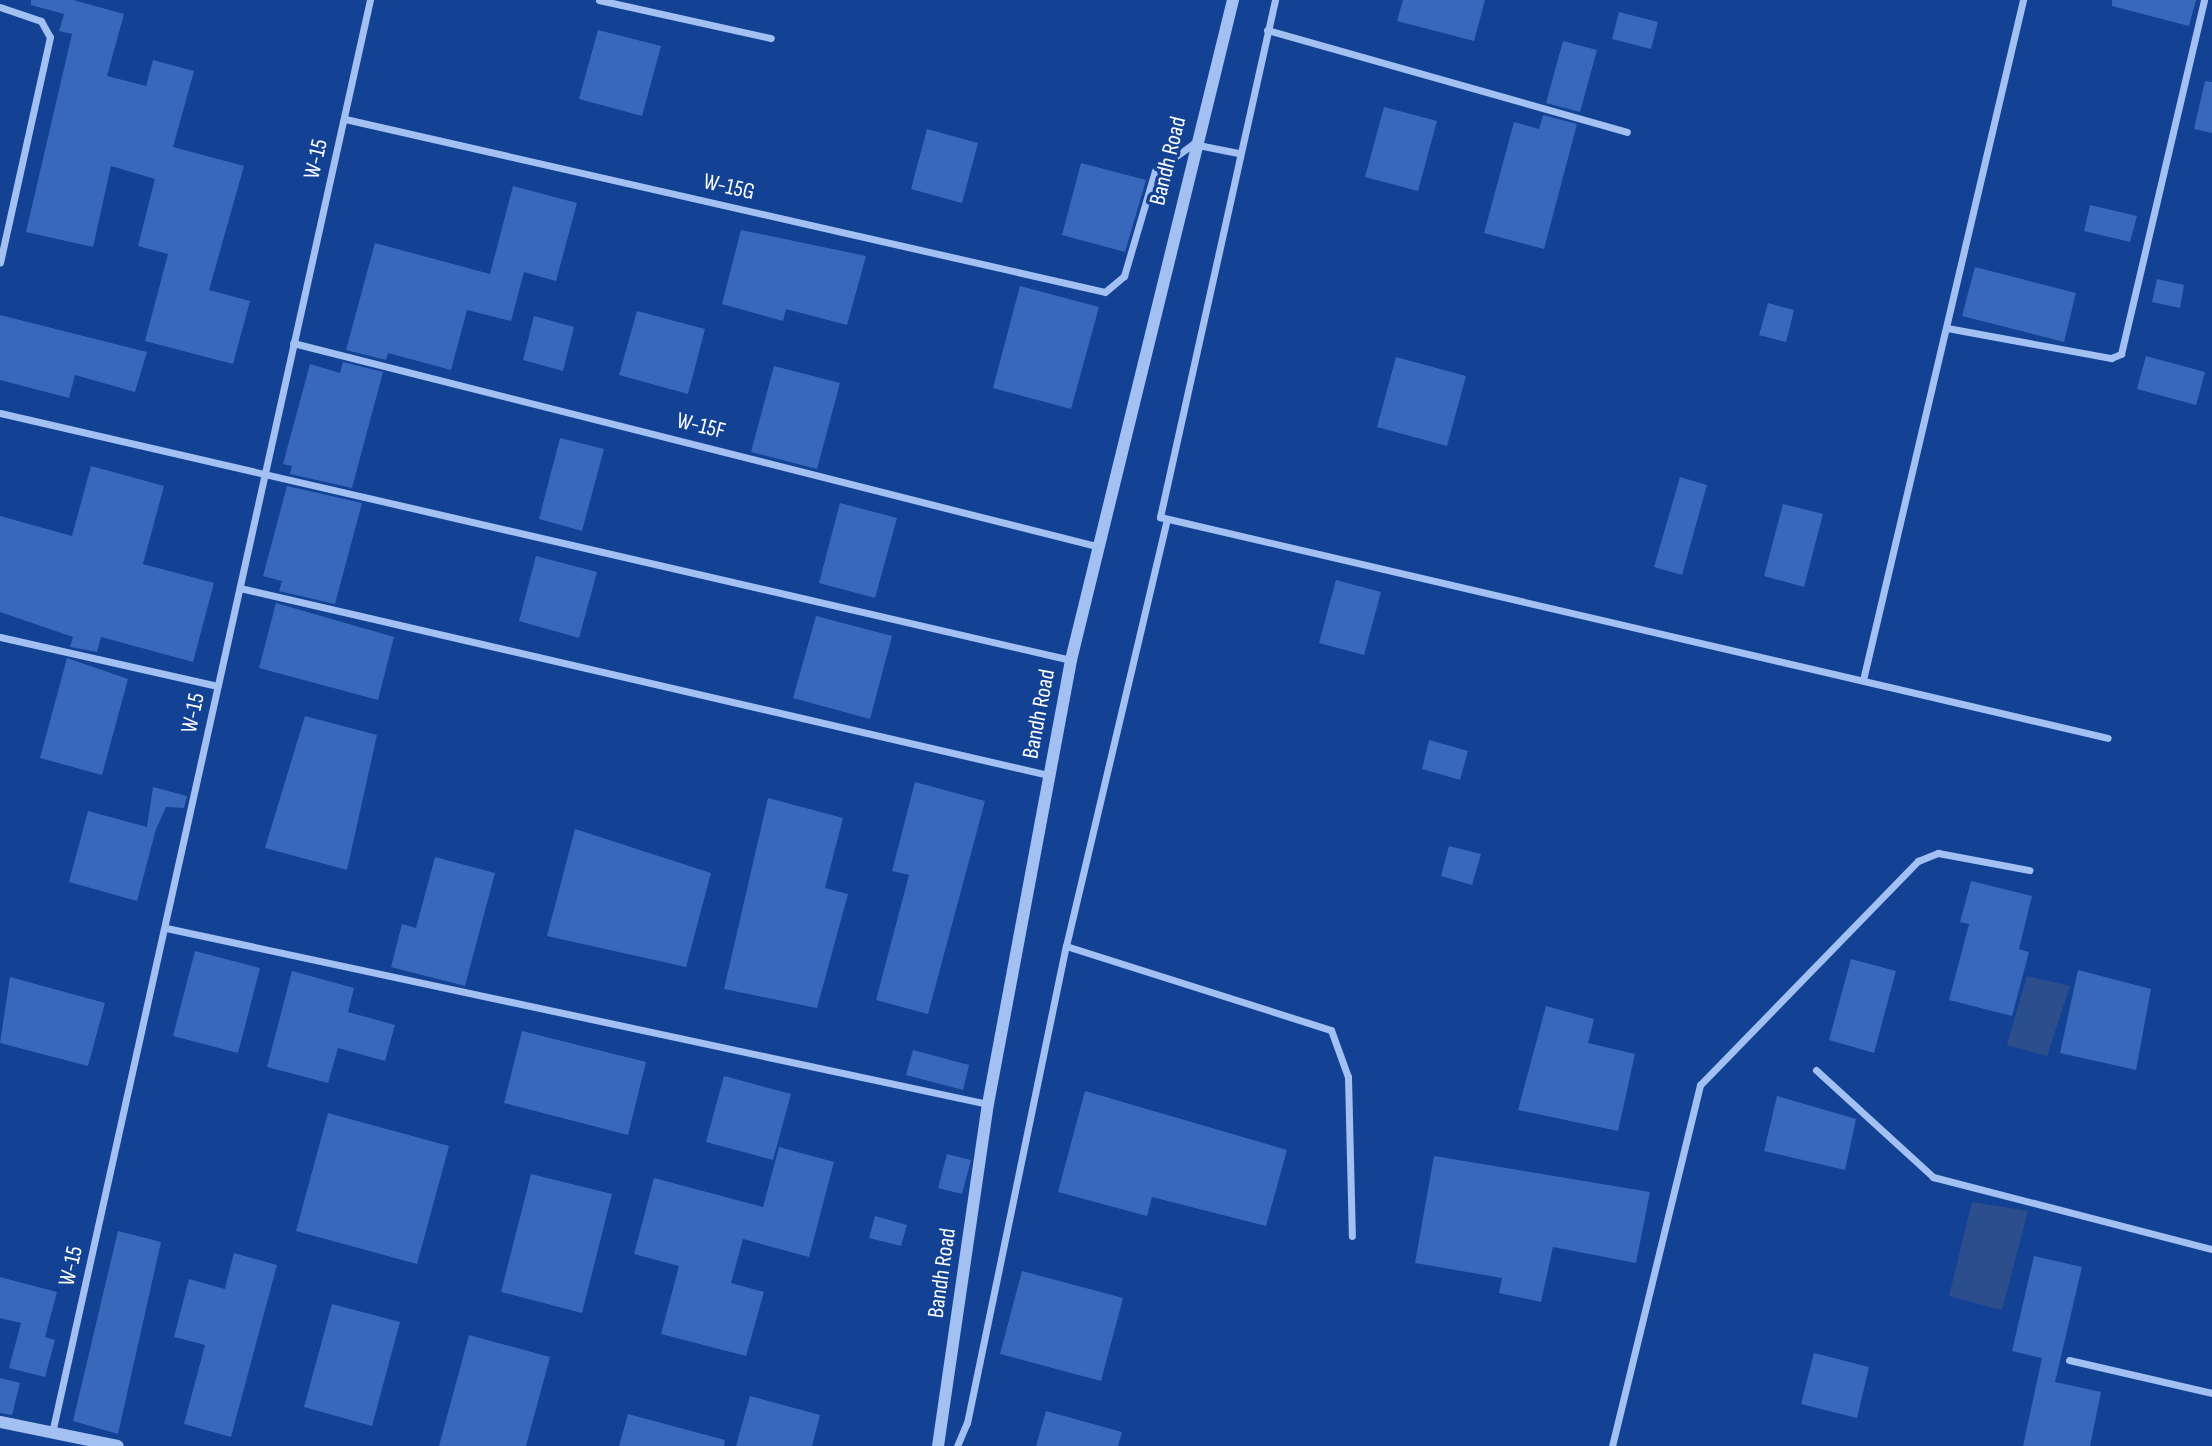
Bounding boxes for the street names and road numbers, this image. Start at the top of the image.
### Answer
street label: Bandh Road [1144,114,1192,208]
street label: W-15 [298,136,334,182]
street label: W-15G [701,168,757,206]
street label: W-15F [674,407,728,445]
street label: Bandh Road [1017,667,1061,761]
street label: W-15 [175,691,211,735]
street label: Bandh Road [922,1226,962,1320]
street label: W-15 [53,1243,89,1289]

